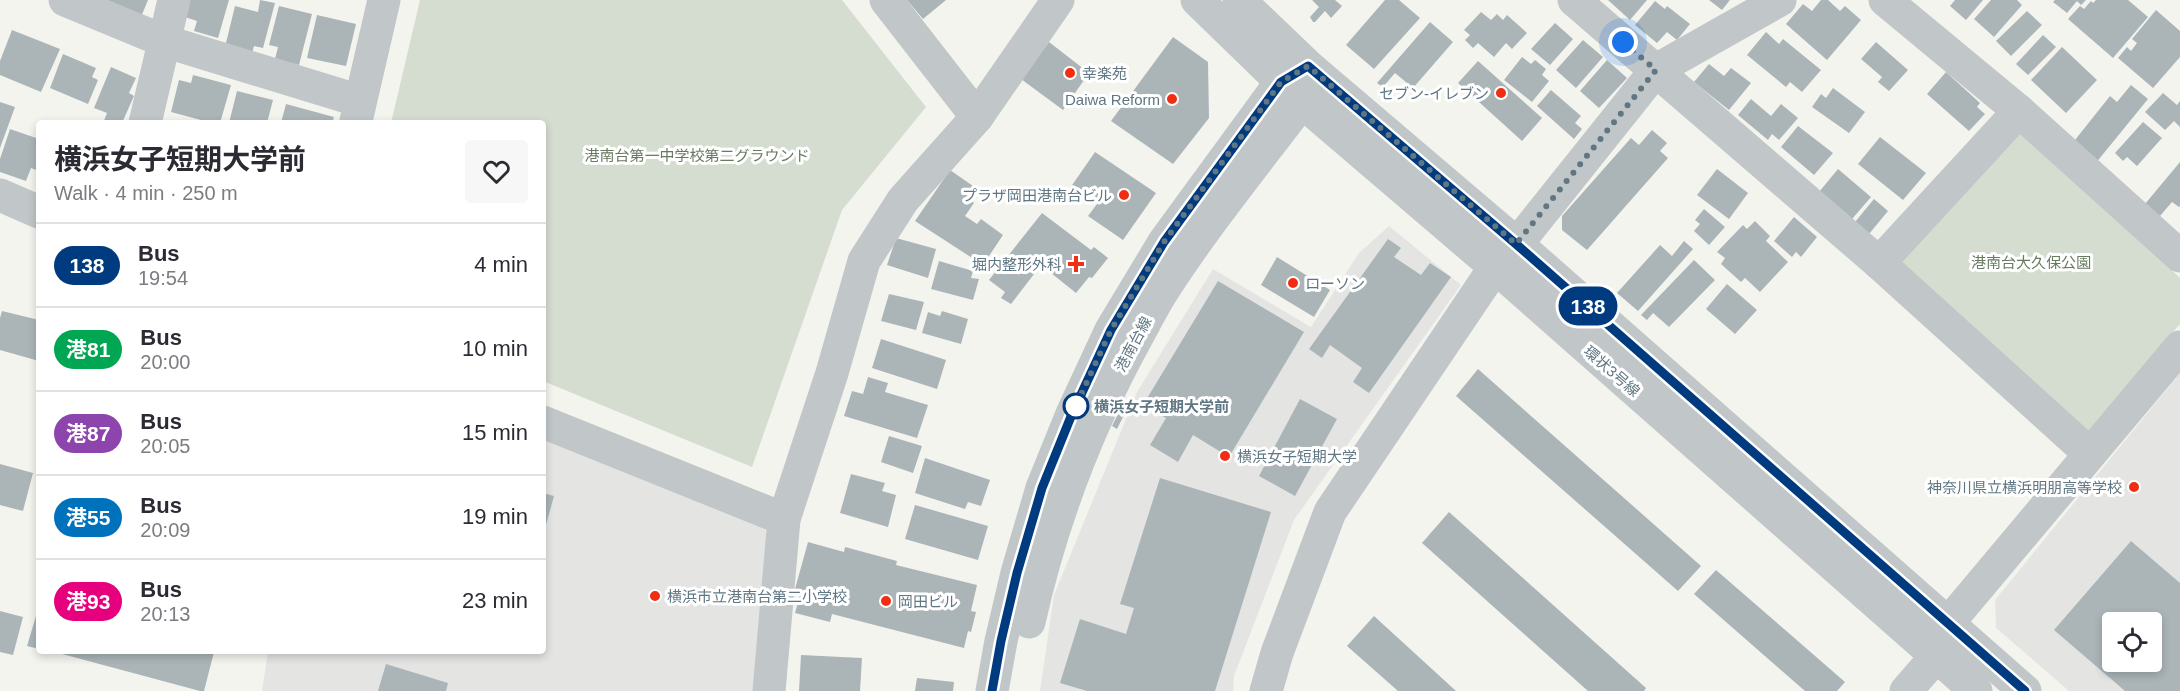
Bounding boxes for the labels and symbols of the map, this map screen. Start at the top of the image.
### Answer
your location [1608,27,1638,57]
place label: 幸楽苑 [1082,65,1127,82]
marker: 幸楽苑 [1063,66,1077,80]
place label: セブン-イレブン [1379,85,1489,102]
marker: セブン-イレブン [1494,86,1508,100]
place label: Daiwa Reform [1065,91,1160,108]
marker: Daiwa Reform [1165,92,1179,106]
park label: 港南台第一中学校第二グラウンド [584,147,810,164]
place label: プラザ岡田港南台ビル [962,187,1112,204]
marker: プラザ岡田港南台ビル [1117,188,1131,202]
park label: 港南台大久保公園 [1971,254,2091,271]
marker: 堀内整形外科 [1067,255,1085,273]
place label: 堀内整形外科 [972,256,1062,273]
place label: ローソン [1305,275,1365,292]
marker: ローソン [1286,276,1300,290]
line badge: 138 [1554,286,1622,326]
street label: 港南台線 [1111,314,1155,374]
street label: 環状3号線 [1581,342,1643,400]
marker: 横浜女子短期大学前 [1063,393,1089,419]
place label: 横浜女子短期大学前 [1094,398,1229,415]
place label: 横浜女子短期大学 [1237,448,1357,465]
marker: 横浜女子短期大学 [1218,449,1232,463]
place label: 神奈川県立横浜明朋高等学校 [1927,479,2122,496]
marker: 神奈川県立横浜明朋高等学校 [2127,480,2141,494]
place label: 横浜市立港南台第二小学校 [667,588,847,605]
marker: 横浜市立港南台第二小学校 [648,589,662,603]
place label: 岡田ビル [898,593,958,610]
marker: 岡田ビル [879,594,893,608]

